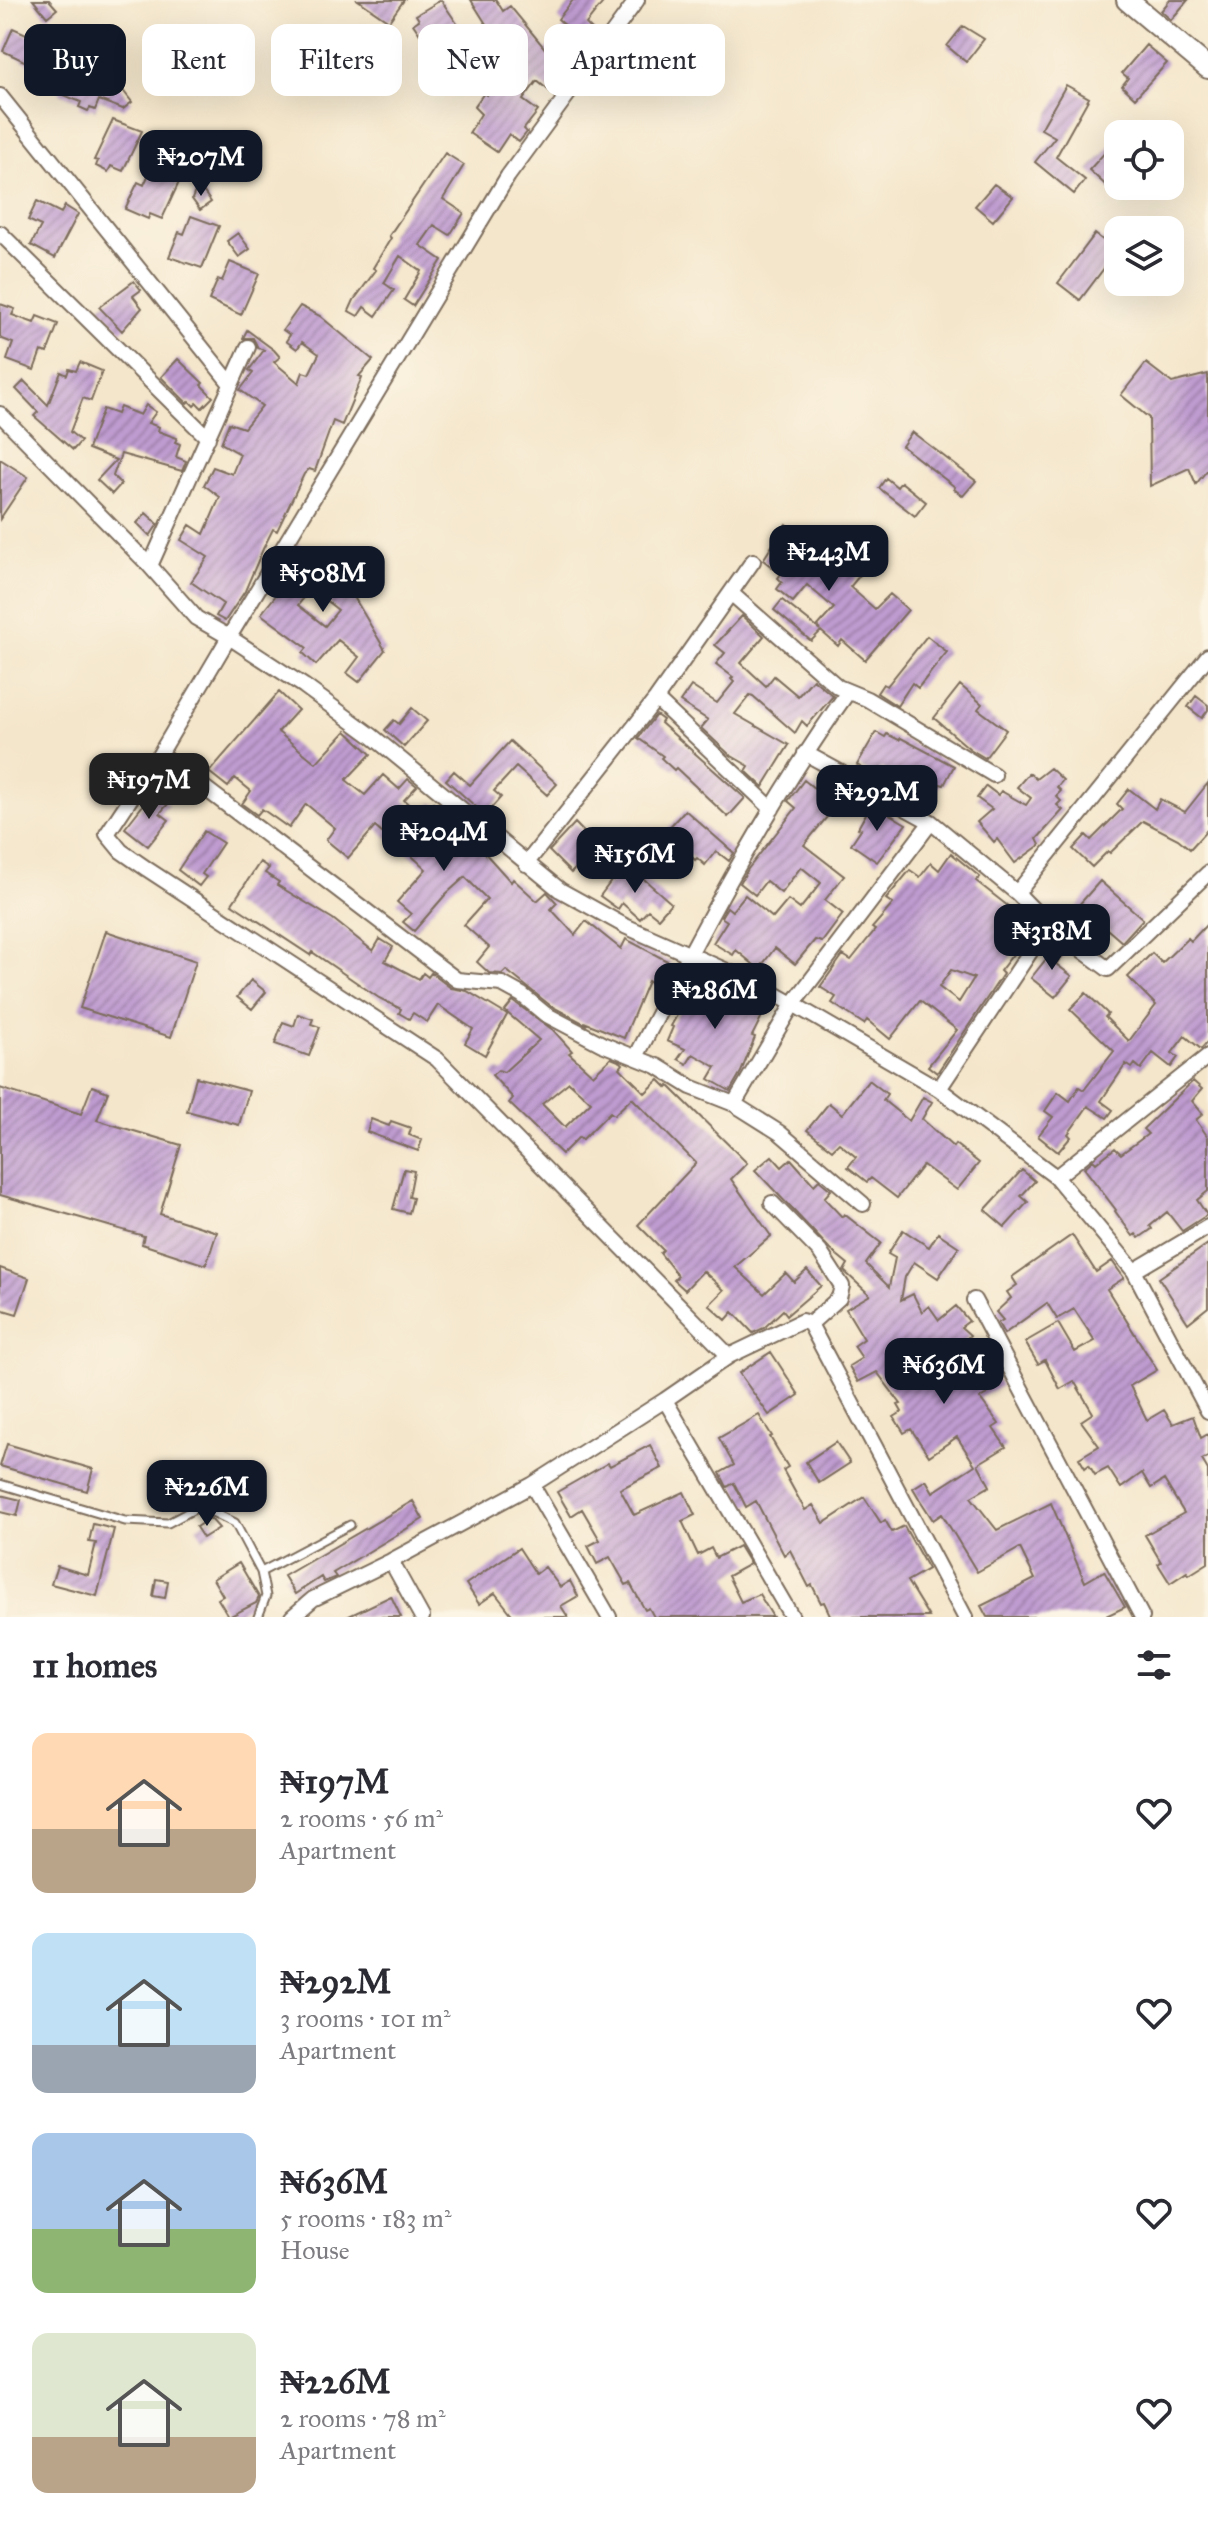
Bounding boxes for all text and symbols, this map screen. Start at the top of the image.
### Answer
chip: Buy [24,24,126,96]
chip: Rent [142,24,255,96]
chip: Filters [271,24,402,96]
chip: New [418,24,528,96]
chip: Apartment [544,24,725,96]
map controls [1104,120,1184,296]
button: locate [1104,120,1184,200]
pin: ₦207M [145,130,257,198]
text: ₦207M [157,140,245,172]
button: layers [1104,216,1184,296]
pin: ₦243M [773,525,885,593]
text: ₦243M [787,535,871,567]
pin: ₦508M [267,546,379,614]
text: ₦508M [280,556,366,588]
pin: ₦197M [93,753,205,821]
text: ₦197M [107,763,191,795]
pin: ₦292M [821,765,933,833]
text: ₦292M [834,775,920,807]
pin: ₦204M [388,805,500,873]
text: ₦204M [400,815,488,847]
pin: ₦156M [579,827,691,895]
text: ₦156M [594,837,676,869]
pin: ₦318M [996,904,1108,972]
text: ₦318M [1012,914,1092,946]
pin: ₦286M [659,963,771,1031]
text: ₦286M [672,973,758,1005]
pin: ₦636M [888,1338,1000,1406]
text: ₦636M [903,1348,985,1380]
pin: ₦226M [151,1460,263,1528]
text: ₦226M [165,1470,249,1502]
icon: filters [1132,1643,1176,1687]
text: 11 homes [32,1645,157,1686]
text: ₦197M [280,1761,389,1802]
icon: home [96,1765,192,1861]
icon: heart [1132,1791,1176,1835]
text: 2 rooms · 56 m² [280,1802,443,1834]
text: Apartment [280,1834,396,1866]
text: ₦292M [280,1961,391,2002]
icon: home [96,1965,192,2061]
icon: heart [1132,1991,1176,2035]
text: 3 rooms · 101 m² [280,2002,451,2034]
text: Apartment [280,2034,396,2066]
text: ₦636M [280,2161,388,2202]
icon: home [96,2165,192,2261]
icon: heart [1132,2191,1176,2235]
text: 5 rooms · 183 m² [280,2202,452,2234]
text: House [280,2234,350,2266]
text: ₦226M [280,2361,390,2402]
icon: home [96,2365,192,2461]
icon: heart [1132,2391,1176,2435]
text: 2 rooms · 78 m² [280,2402,445,2434]
text: Apartment [280,2434,396,2466]

